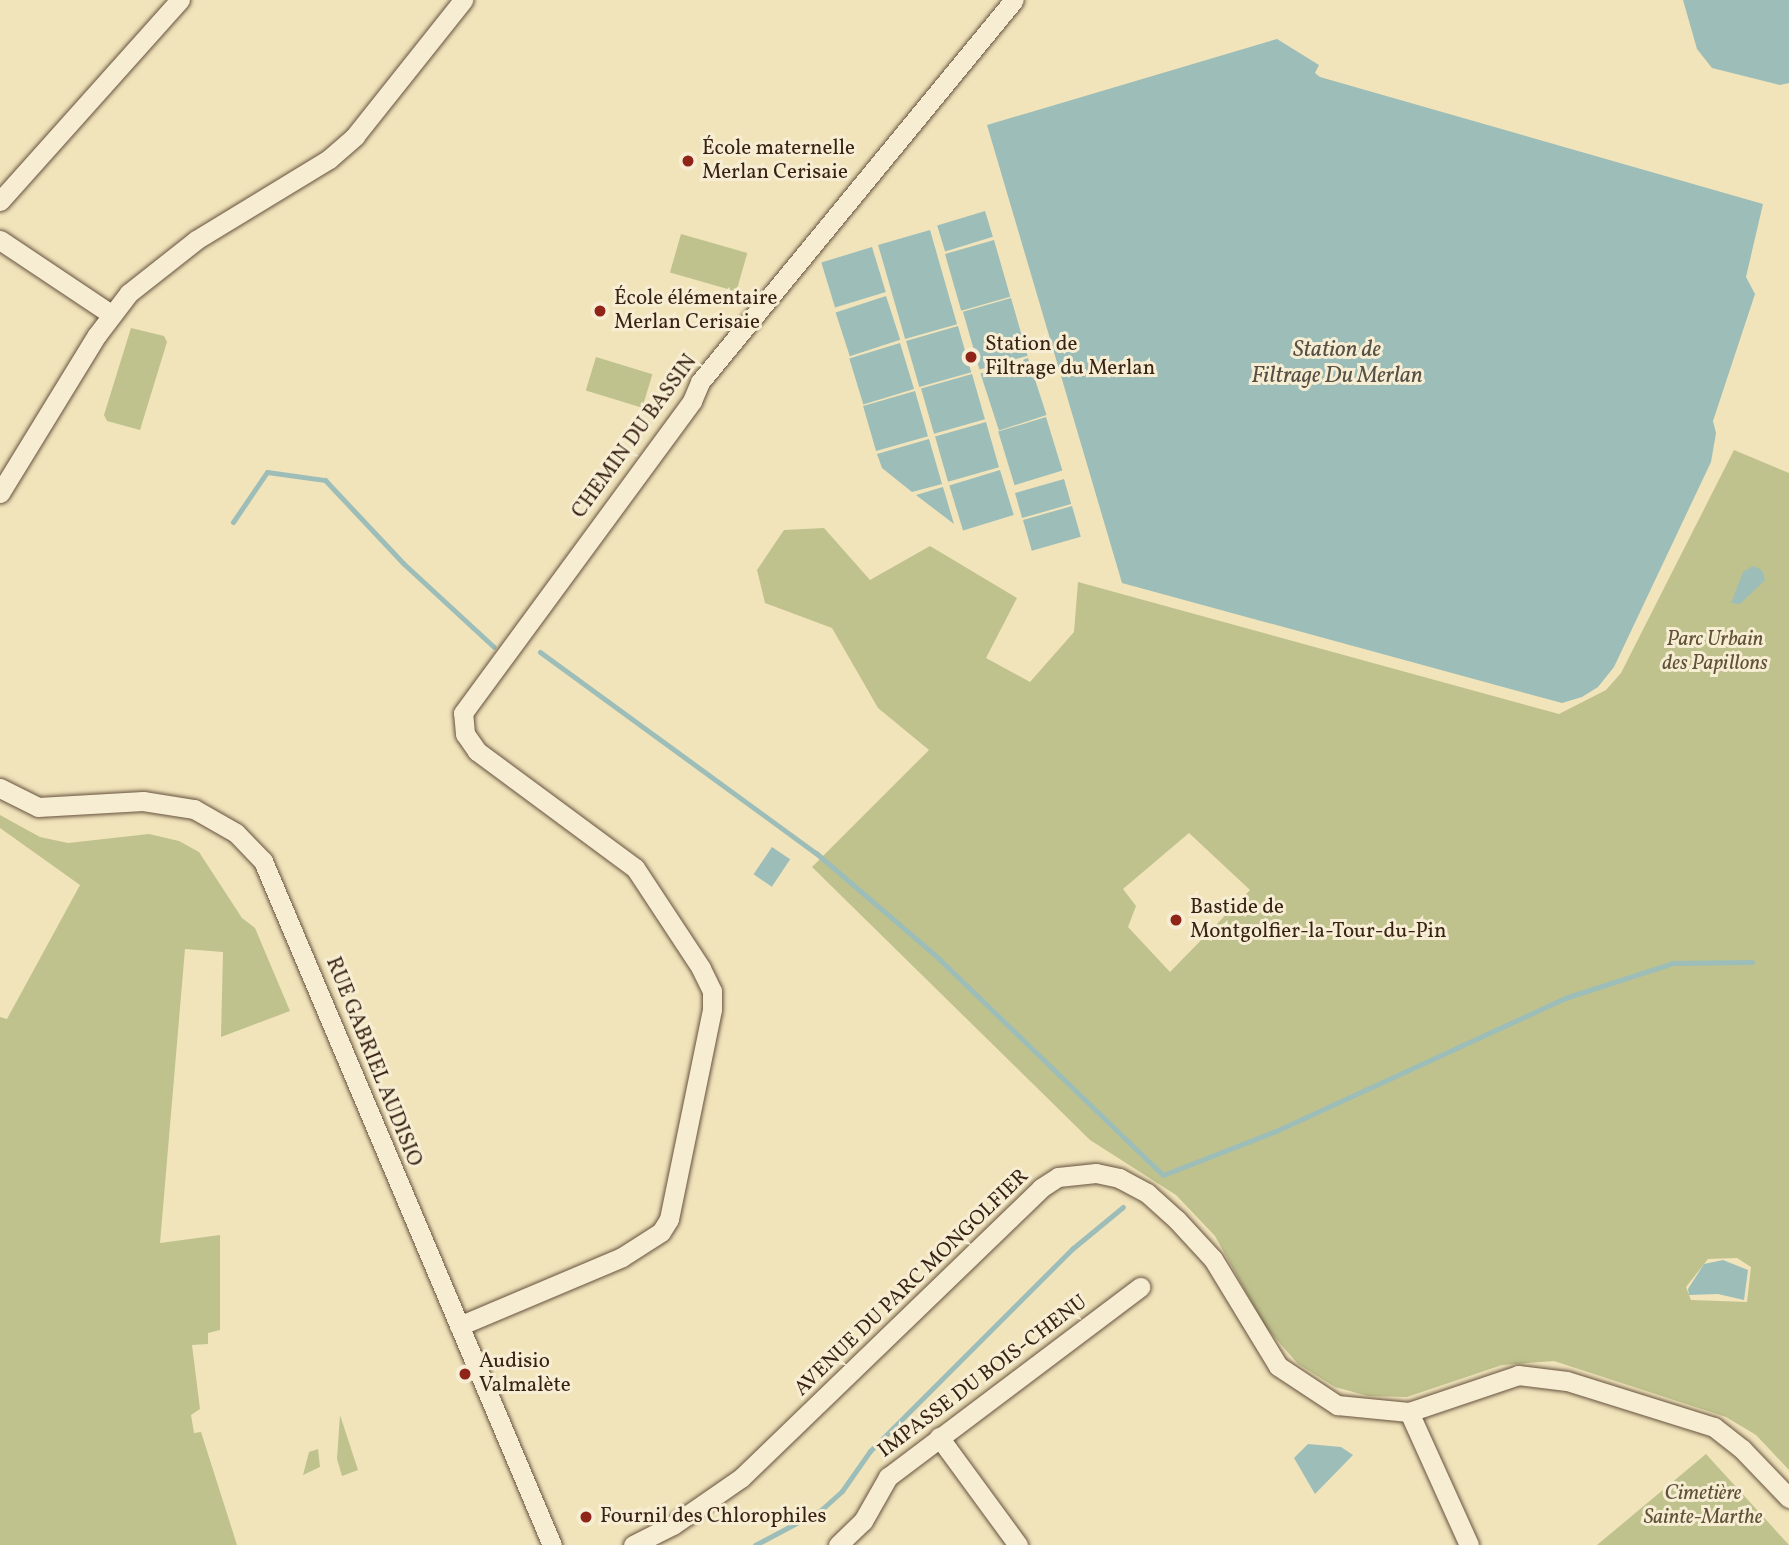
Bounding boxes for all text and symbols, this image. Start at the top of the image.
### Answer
place label: École maternelle Merlan Cerisaie [702,136,855,186]
marker: École maternelle Merlan Cerisaie [680,153,696,169]
place label: École élémentaire Merlan Cerisaie [614,286,778,336]
marker: École élémentaire Merlan Cerisaie [592,303,608,319]
place label: Station de Filtrage du Merlan [985,332,1155,382]
water label: Station de Filtrage Du Merlan [1251,336,1423,390]
marker: Station de Filtrage du Merlan [963,349,979,365]
street label: CHEMIN DU BASSIN [567,350,703,524]
park label: Parc Urbain des Papillons [1662,627,1768,677]
place label: Bastide de Montgolfier-la-Tour-du-Pin [1190,895,1446,945]
marker: Bastide de Montgolfier-la-Tour-du-Pin [1168,912,1184,928]
street label: RUE GABRIEL AUDISIO [319,954,427,1170]
street label: AVENUE DU PARC MONGOLFIER [789,1164,1035,1402]
street label: IMPASSE DU BOIS-CHENU [874,1290,1092,1464]
place label: Audisio Valmalète [479,1349,571,1399]
marker: Audisio Valmalète [457,1366,473,1382]
park label: Cimetière Sainte-Marthe [1644,1481,1762,1531]
place label: Fournil des Chlorophiles [600,1504,826,1530]
marker: Fournil des Chlorophiles [578,1509,594,1525]

